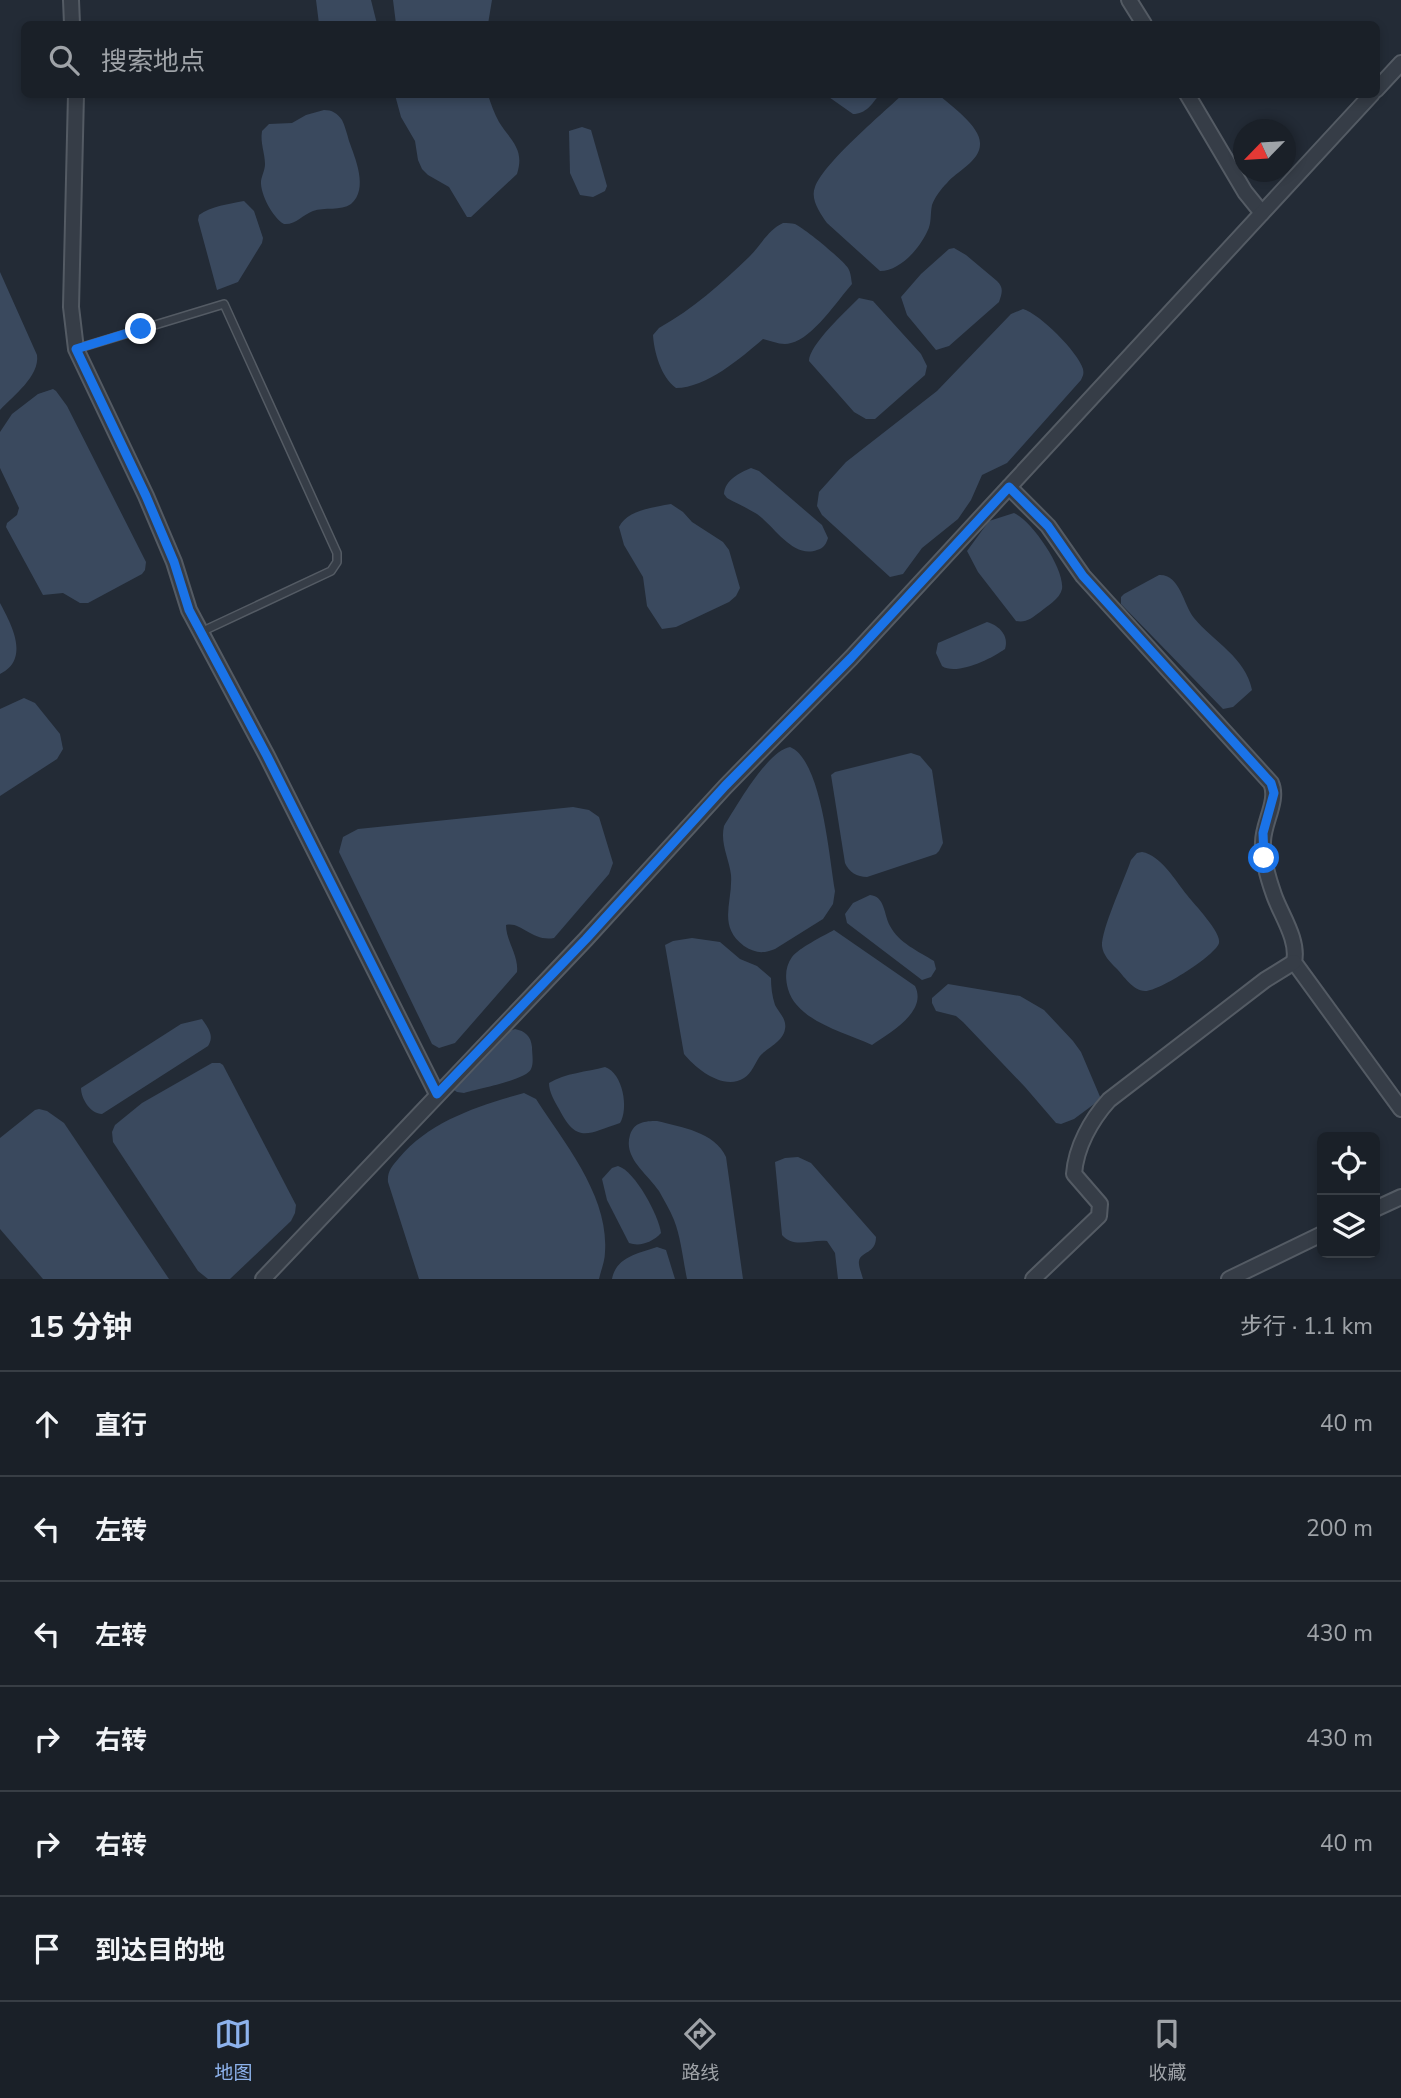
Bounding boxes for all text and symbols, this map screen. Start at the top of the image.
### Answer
search box [21,21,1380,98]
icon: search [45,41,83,79]
text: 搜索地点 [101,44,205,79]
north arrow [1233,119,1296,182]
route end [125,313,156,344]
route start [1248,842,1279,873]
map controls [1317,1132,1380,1258]
button: locate [1317,1132,1380,1195]
button: layers [1317,1195,1380,1258]
text: 15 分钟 [28,1307,132,1348]
text: 步行 · 1.1 km [1240,1311,1373,1342]
icon: ahead [28,1405,66,1443]
text: 直行 [95,1408,147,1443]
text: 40 m [1320,1408,1373,1439]
icon: left [28,1510,66,1548]
text: 左转 [95,1513,147,1548]
text: 200 m [1306,1513,1373,1544]
icon: left [28,1615,66,1653]
text: 左转 [95,1618,147,1653]
text: 430 m [1306,1618,1373,1649]
icon: right [28,1720,66,1758]
text: 右转 [95,1723,147,1758]
text: 430 m [1306,1723,1373,1754]
icon: right [28,1825,66,1863]
text: 右转 [95,1828,147,1863]
text: 40 m [1320,1828,1373,1859]
icon: arrive [28,1930,66,1968]
text: 到达目的地 [95,1933,225,1968]
tab: 地图 [214,2015,253,2086]
tab: 路线 [681,2015,720,2086]
tab: 收藏 [1148,2015,1187,2086]

